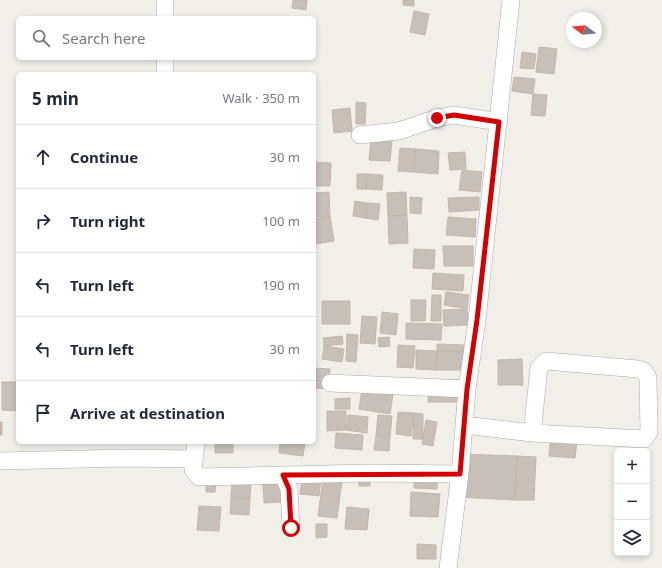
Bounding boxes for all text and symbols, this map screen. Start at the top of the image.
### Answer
north arrow [566,12,602,48]
search box [16,16,316,60]
icon: search [30,27,52,49]
text: Search here [62,28,145,48]
text: 5 min [32,87,79,110]
text: Walk · 350 m [222,89,300,107]
route end [428,109,446,127]
icon: ahead [32,146,54,168]
text: Continue [70,147,138,167]
text: 30 m [270,148,300,166]
icon: right [32,210,54,232]
text: Turn right [70,211,145,231]
text: 100 m [262,212,300,230]
icon: left [32,274,54,296]
text: Turn left [70,275,134,295]
text: 190 m [262,276,300,294]
icon: left [32,338,54,360]
text: Turn left [70,339,134,359]
text: 30 m [270,340,300,358]
icon: arrive [32,402,54,424]
text: Arrive at destination [70,403,225,423]
map controls [614,448,650,556]
button: + [614,448,650,484]
button: − [614,484,650,520]
route start [282,519,300,537]
button: layers [614,520,650,556]

